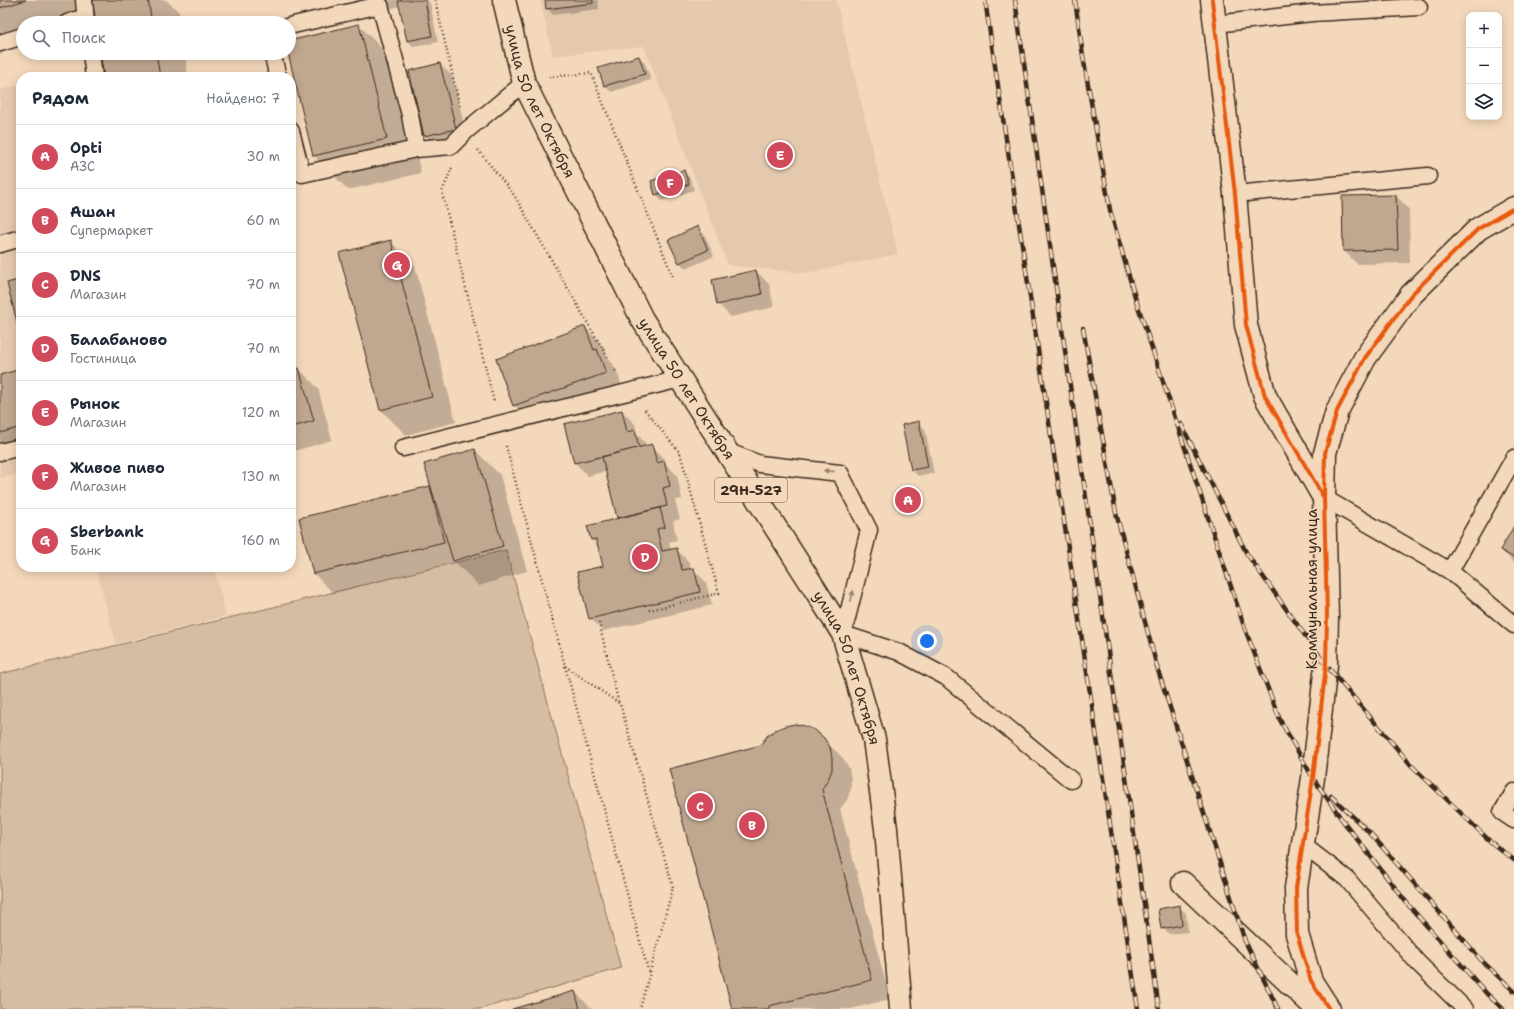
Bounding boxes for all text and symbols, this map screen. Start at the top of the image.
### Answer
map controls [1466,12,1502,120]
button: + [1466,12,1502,48]
search box [16,16,296,60]
street label: улица 50 лет Октября [500,23,580,181]
icon: search [30,27,52,49]
text: Поиск [62,28,106,48]
button: − [1466,48,1502,84]
button: layers [1466,84,1502,120]
text: Рядом [32,87,89,109]
text: Найдено: 7 [206,90,280,107]
text: Opti [70,138,102,158]
pin: E [767,140,793,170]
text: A [40,148,50,165]
text: 30 m [246,148,280,165]
text: АЗС [70,158,95,175]
pin: F [657,168,683,198]
text: Ашан [70,202,115,222]
text: B [41,212,49,229]
text: 60 m [247,212,280,229]
text: Супермаркет [70,222,153,239]
pin: G [384,250,410,280]
text: DNS [70,266,101,286]
text: C [41,276,49,293]
text: 70 m [246,276,280,293]
text: Магазин [70,286,126,303]
street label: улица 50 лет Октября [634,314,739,463]
text: Балабаново [70,330,167,350]
text: D [40,340,50,357]
text: 70 m [246,340,280,357]
text: Гостиница [70,350,136,367]
text: Рынок [70,394,120,414]
text: E [41,404,49,421]
text: 120 m [242,404,280,421]
text: Магазин [70,414,126,431]
text: Живое пиво [70,458,165,478]
text: F [41,468,49,485]
text: 130 m [242,468,280,485]
one-way arrow [823,468,835,475]
text: Магазин [70,478,126,495]
road number: 29Н-527 [715,478,787,502]
pin: A [895,485,921,515]
street label: Коммунальная улица [1302,508,1322,669]
text: Sberbank [70,522,144,542]
text: G [40,532,50,549]
text: 160 m [242,532,280,549]
text: Банк [70,542,101,559]
pin: D [632,542,658,572]
street label: улица 50 лет Октября [808,587,885,746]
one-way arrow [849,590,855,602]
your location [917,631,937,651]
pin: C [687,791,713,821]
pin: B [739,810,765,840]

